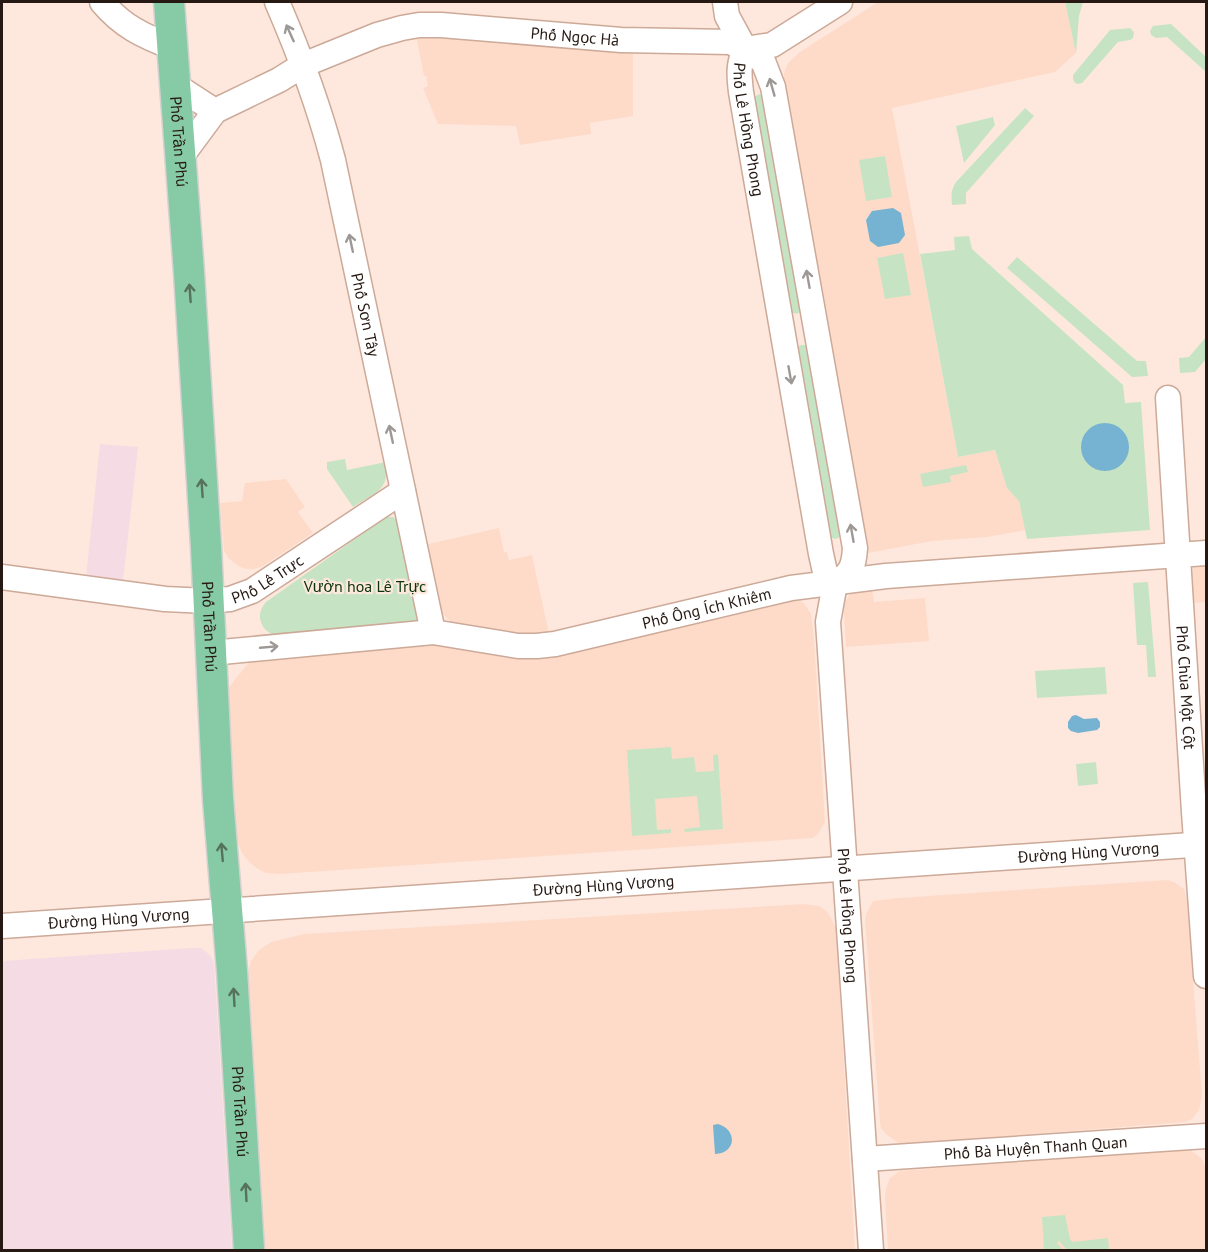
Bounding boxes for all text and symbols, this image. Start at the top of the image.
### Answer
street label: Phố Ngọc Hà [530,23,620,50]
one-way arrow [284,24,295,42]
street label: Phố Lê Hồng Phong [729,62,769,198]
one-way arrow [766,78,778,97]
street label: Phố Trần Phú [166,95,193,188]
one-way arrow [345,233,356,253]
one-way arrow [802,269,813,289]
street label: Phố Sơn Tây [347,271,385,359]
one-way arrow [184,284,195,303]
one-way arrow [785,365,796,384]
one-way arrow [385,424,396,444]
one-way arrow [196,478,207,498]
one-way arrow [846,524,857,543]
street label: Phố Lê Trực [229,550,307,608]
park label: Vườn hoa Lê Trực [303,576,426,596]
street label: Phố Trần Phú [198,581,222,673]
street label: Phố Ông Ích Khiêm [640,583,773,633]
street label: Phố Chùa Một Cột [1172,625,1200,751]
one-way arrow [259,641,279,652]
street label: Đường Hùng Vương [1016,837,1160,867]
one-way arrow [216,842,227,862]
street label: Phố Lê Hồng Phong [834,848,863,984]
street label: Đường Hùng Vương [531,870,675,900]
street label: Đường Hùng Vương [46,903,190,933]
one-way arrow [228,988,239,1008]
street label: Phố Trần Phú [228,1066,253,1158]
street label: Phố Bà Huyện Thanh Quan [943,1131,1128,1164]
one-way arrow [240,1183,251,1203]

